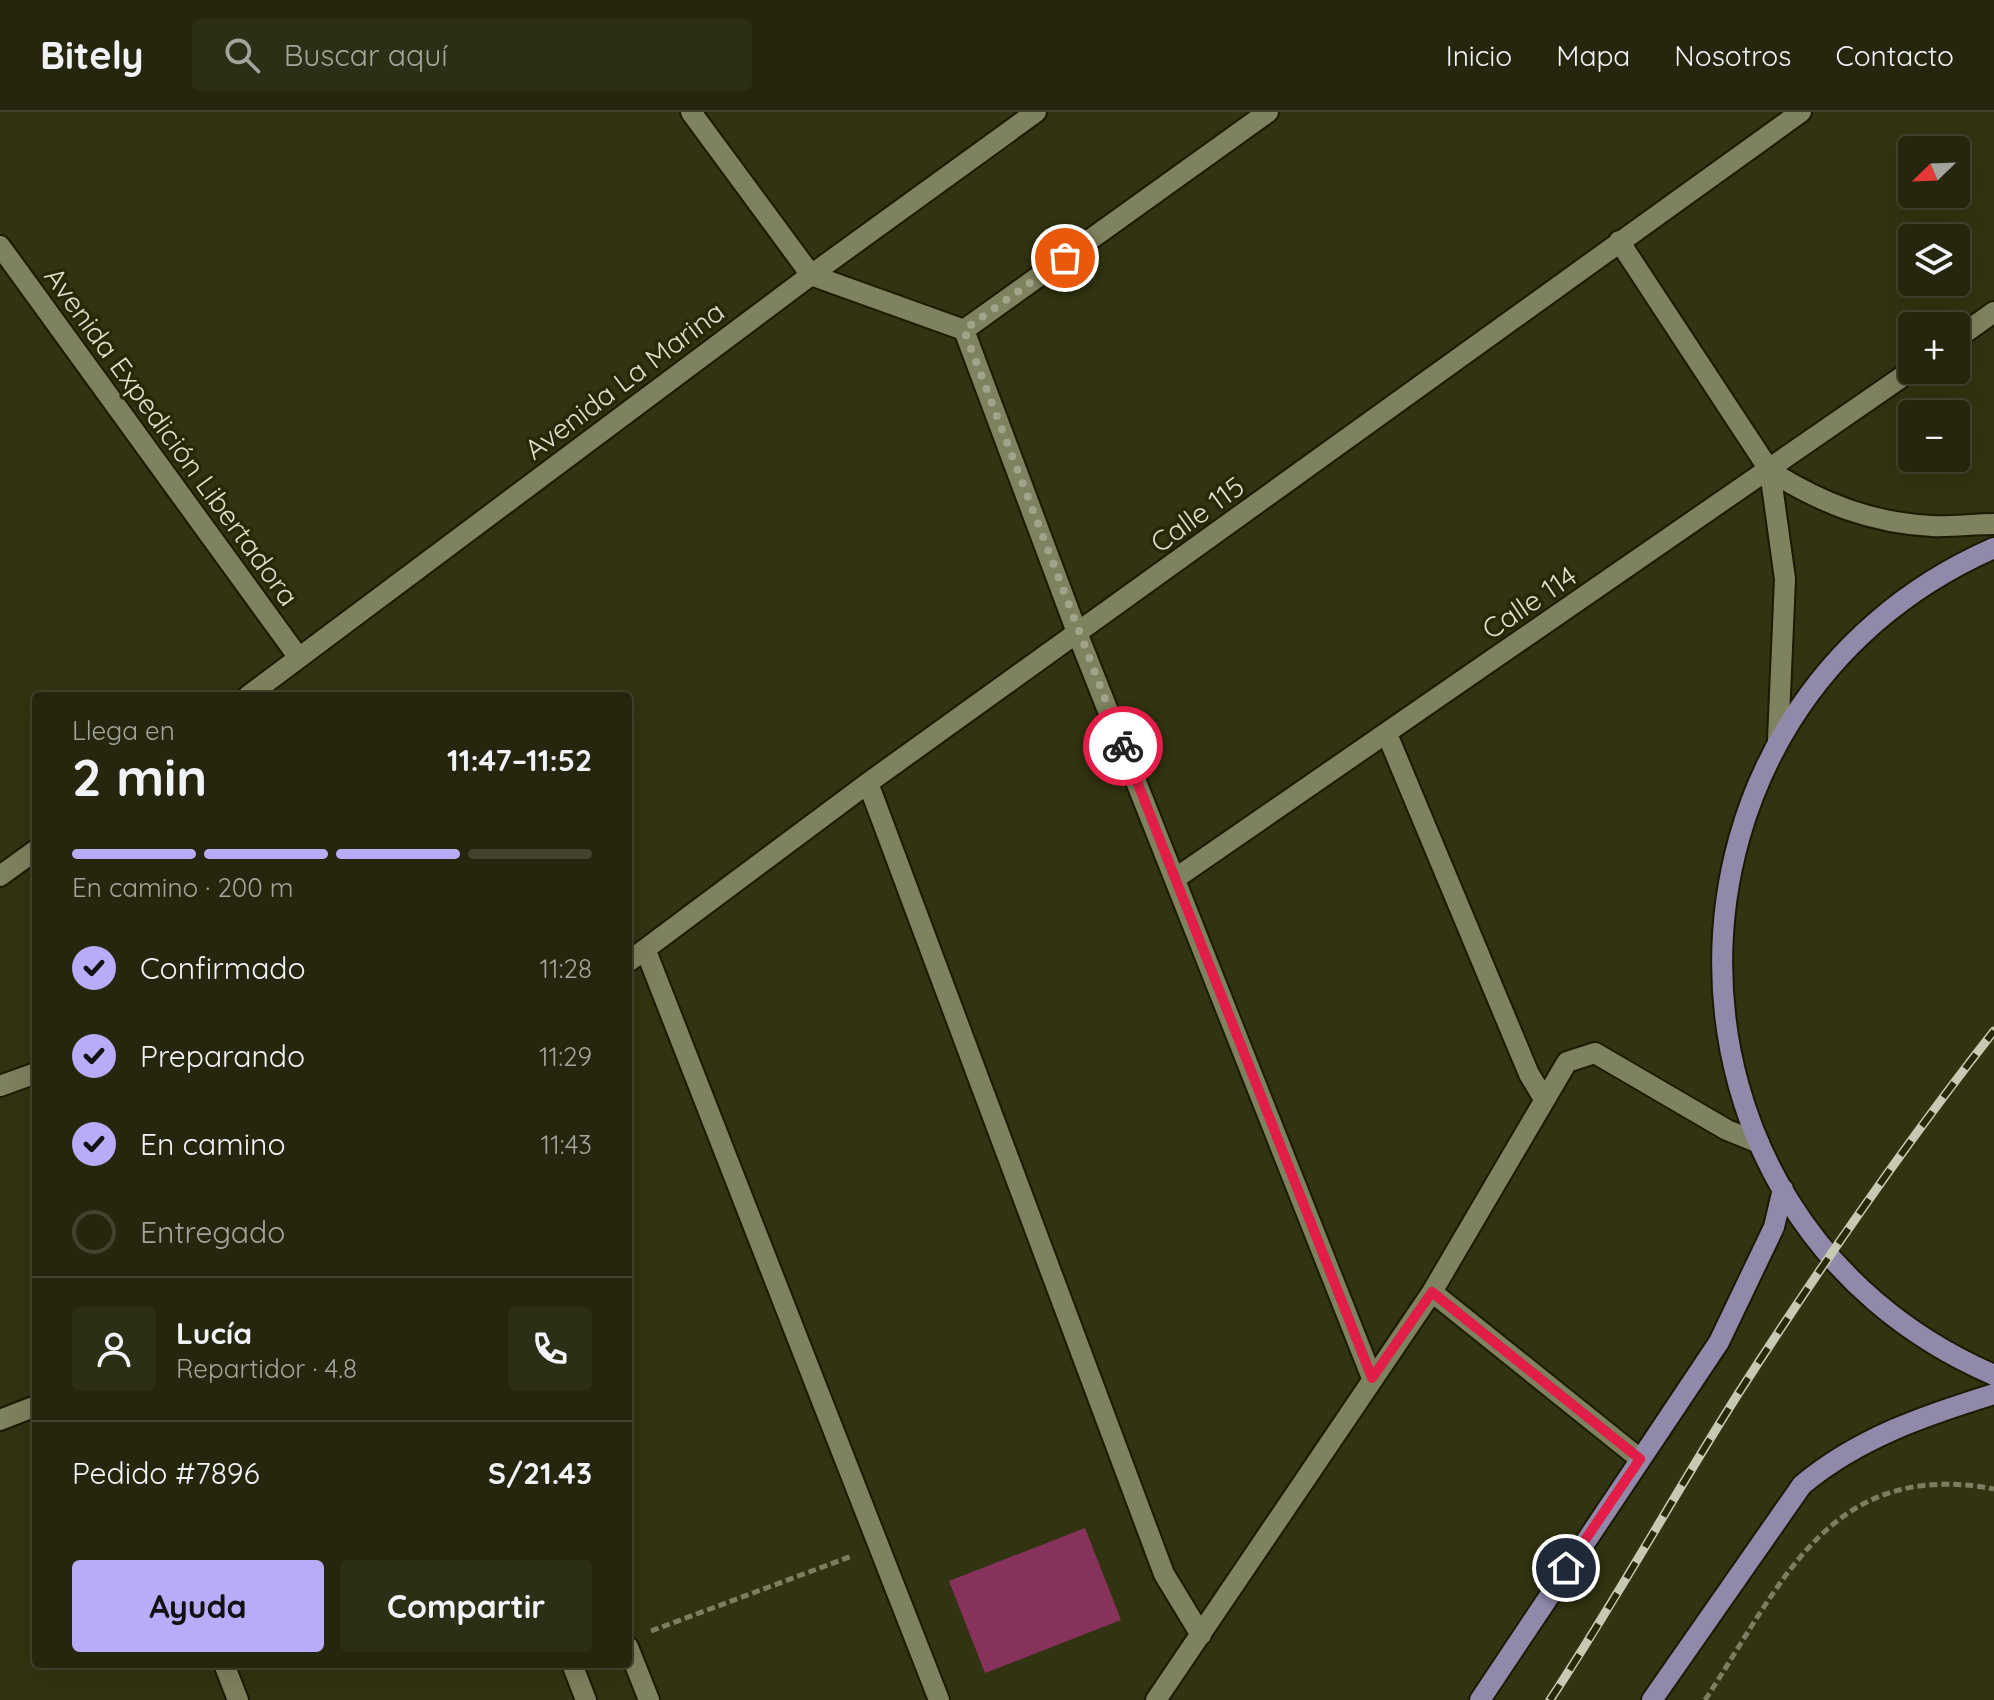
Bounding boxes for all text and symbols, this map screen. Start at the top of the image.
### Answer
search box [192,19,752,91]
text: Bitely [40,31,144,79]
icon: search [220,33,264,77]
text: Buscar aquí [284,36,448,74]
text: Inicio [1446,38,1512,73]
text: Mapa [1556,38,1630,73]
text: Nosotros [1674,38,1791,73]
text: Contacto [1835,38,1954,73]
north arrow [1898,136,1970,208]
map controls [1898,136,1970,472]
pin [1031,224,1099,292]
button: layers [1898,224,1970,296]
icon: bag [1043,236,1087,280]
street label: Avenida Expedición Libertadora [37,260,307,612]
street label: Avenida La Marina [517,293,731,467]
button: + [1898,312,1970,384]
button: − [1898,400,1970,472]
street label: Calle 115 [1143,468,1251,560]
street label: Calle 114 [1475,558,1583,646]
courier [1083,706,1163,786]
text: Llega en [72,714,175,747]
icon: bike [1101,724,1145,768]
text: 11:47–11:52 [447,741,592,779]
text: 2 min [72,744,207,809]
text: En camino · 200 m [72,871,294,904]
icon: check [72,946,116,990]
text: Confirmado [140,949,306,987]
text: 11:28 [539,952,592,985]
icon: check [72,1034,116,1078]
text: Preparando [140,1037,305,1075]
text: 11:29 [539,1040,592,1073]
icon: check [72,1122,116,1166]
text: En camino [140,1125,286,1163]
text: 11:43 [541,1128,592,1161]
text: Entregado [140,1213,285,1251]
button: person [72,1307,156,1391]
button: phone [508,1307,592,1391]
text: Lucía [176,1314,252,1352]
text: Repartidor · 4.8 [176,1352,357,1385]
text: Pedido #7896 [72,1454,260,1492]
text: S/21.43 [488,1454,592,1492]
pin [1532,1534,1600,1602]
icon: home [1544,1546,1588,1590]
button: Ayuda [72,1560,324,1652]
button: Compartir [340,1560,592,1652]

